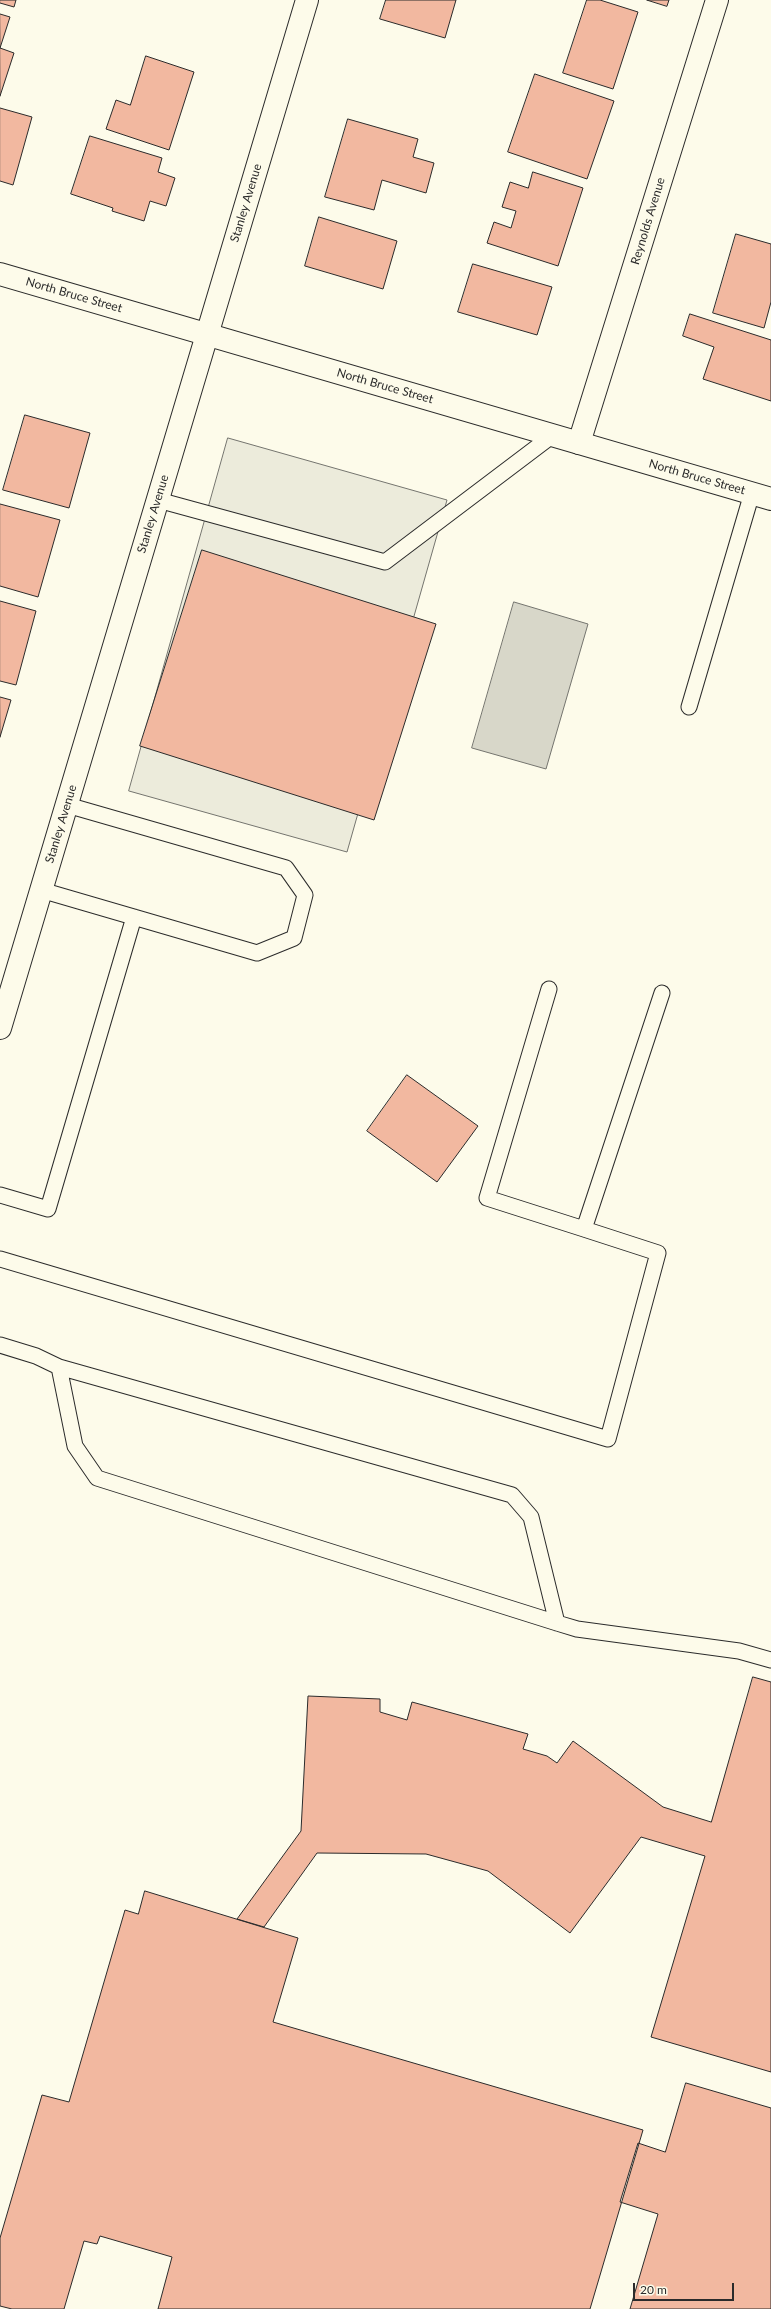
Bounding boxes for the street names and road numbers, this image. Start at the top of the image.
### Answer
street label: Stanley Avenue [227,162,265,244]
street label: Reynolds Avenue [628,176,668,266]
street label: North Bruce Street [24,274,124,316]
street label: North Bruce Street [335,365,435,407]
street label: North Bruce Street [647,456,747,498]
street label: Stanley Avenue [134,473,172,555]
street label: Stanley Avenue [42,783,80,865]

